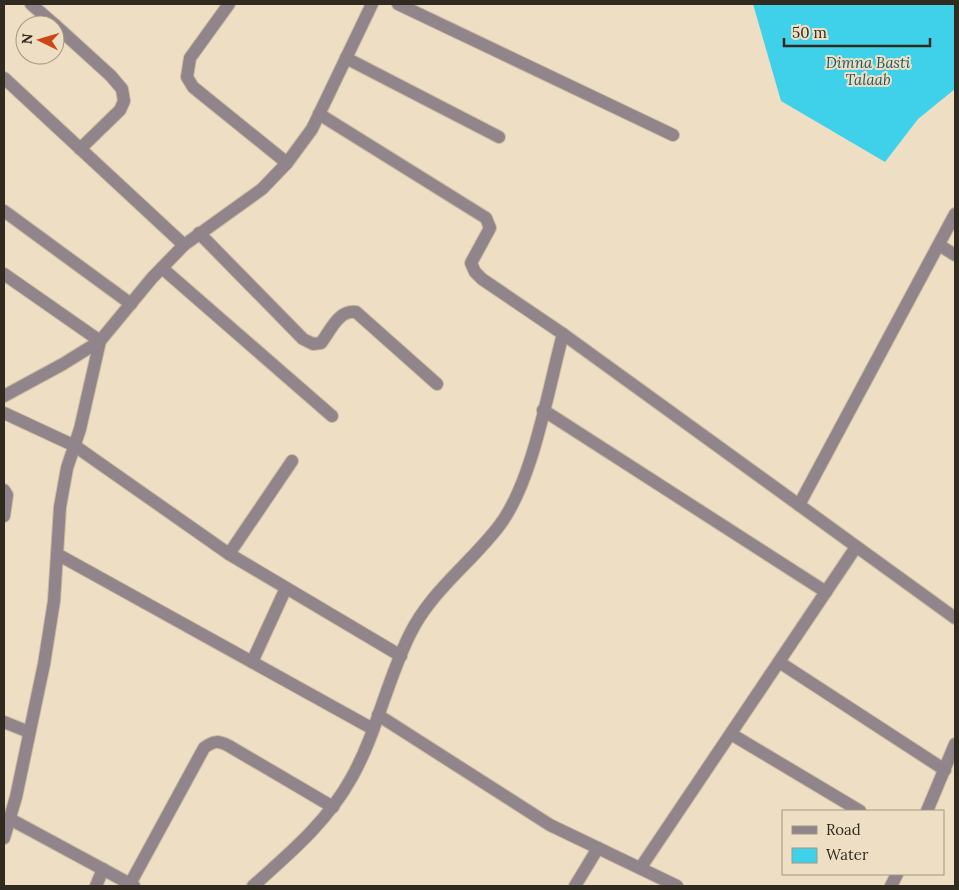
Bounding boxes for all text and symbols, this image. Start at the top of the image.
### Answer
north arrow [15,15,65,65]
scale bar [784,15,930,47]
text: 50 m [792,23,827,42]
text: N [18,33,37,45]
water label: Dimna Basti Talaab [826,53,910,89]
legend [782,810,944,875]
text: Road [826,820,861,839]
text: Water [826,845,869,864]

